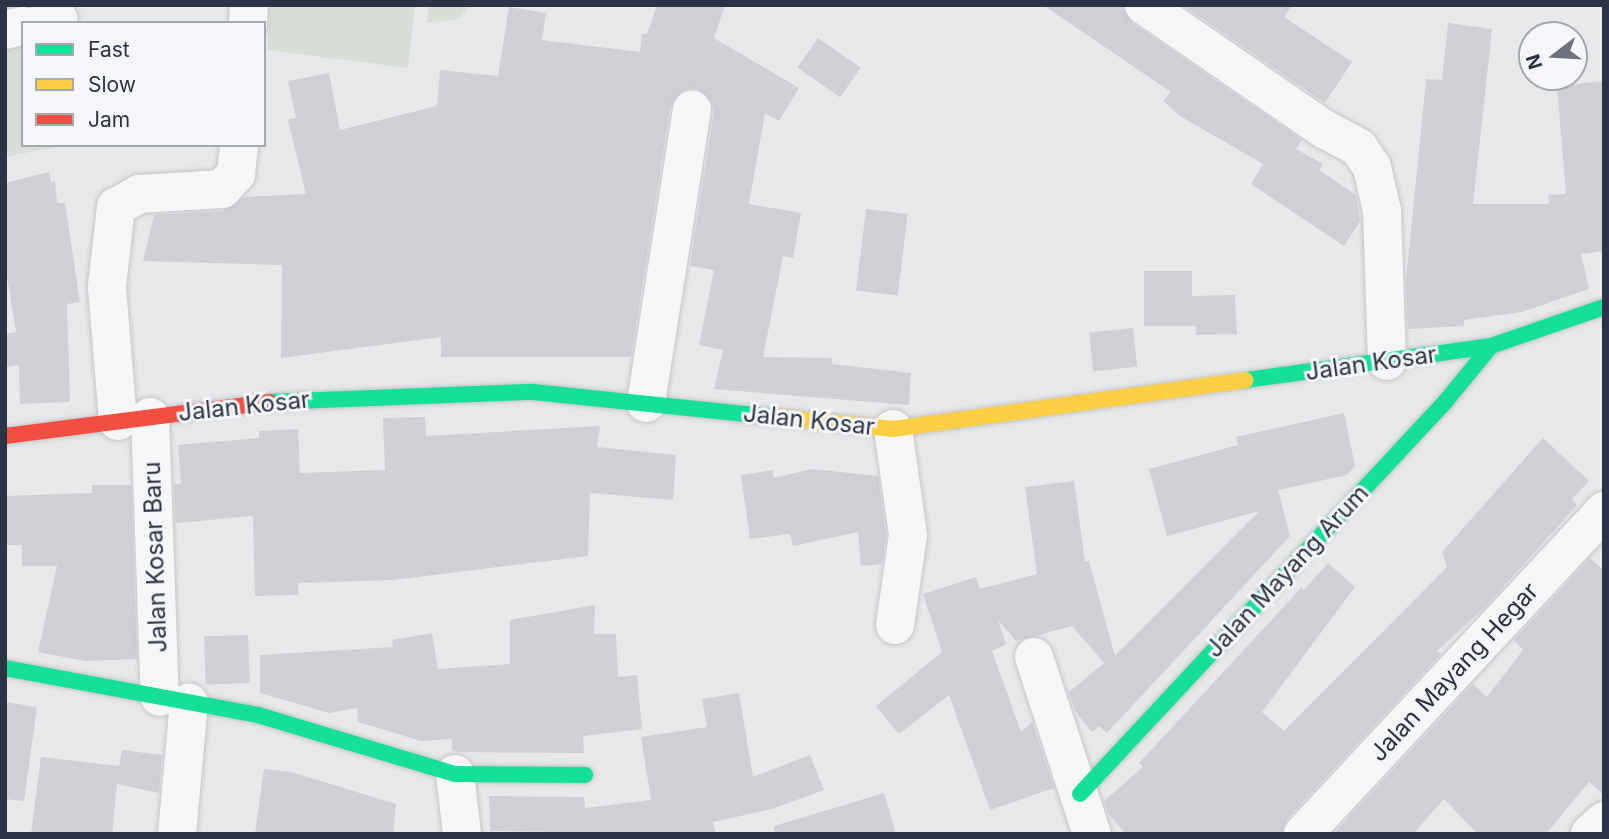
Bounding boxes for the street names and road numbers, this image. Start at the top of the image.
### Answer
street label: Jalan Kosar [1304,340,1438,386]
street label: Jalan Kosar [177,385,311,427]
street label: Jalan Kosar [742,399,876,441]
street label: Jalan Kosar Baru [137,461,173,653]
street label: Jalan Mayang Arum [1200,479,1374,663]
street label: Jalan Mayang Hegar [1364,577,1544,767]

